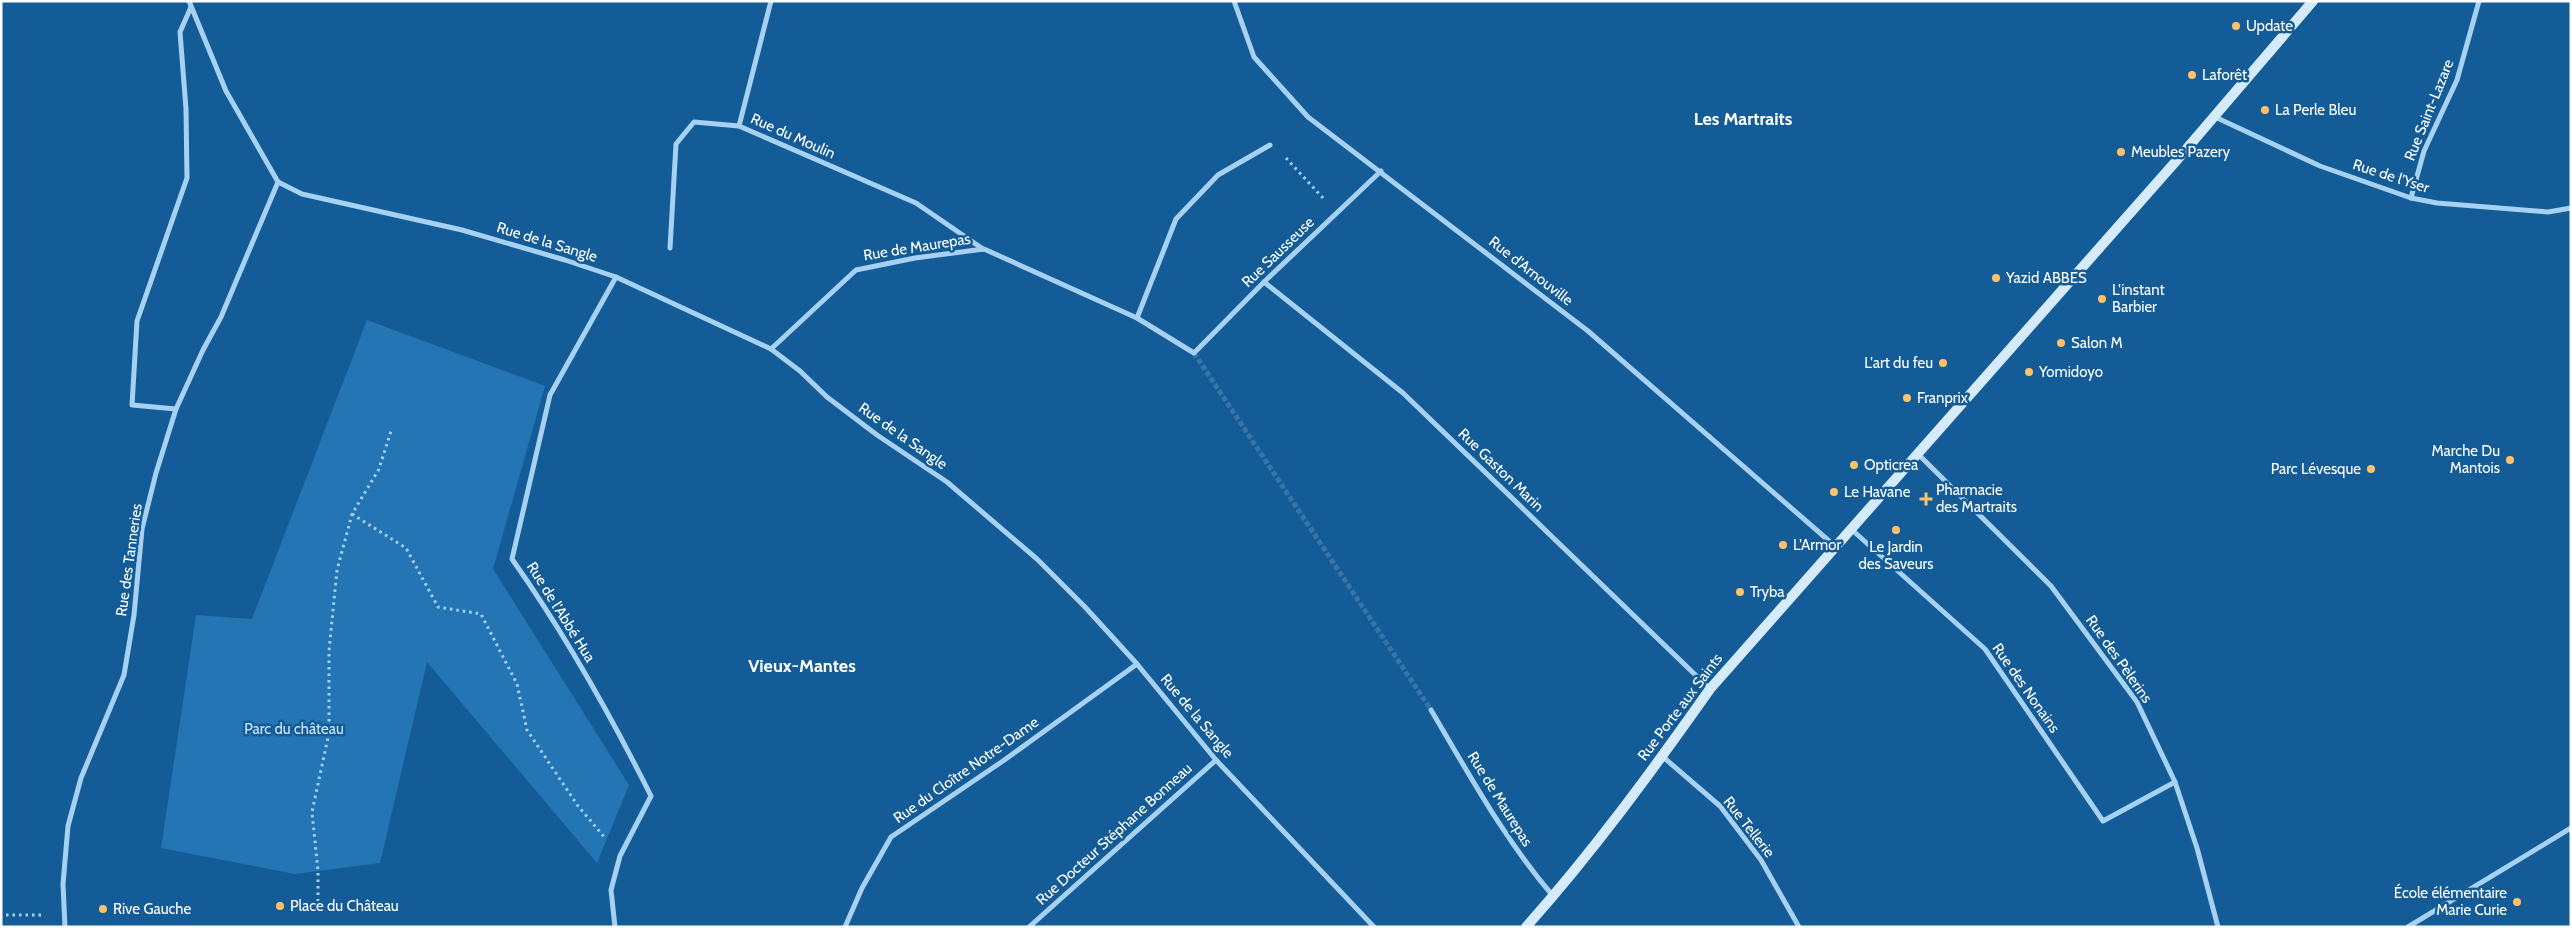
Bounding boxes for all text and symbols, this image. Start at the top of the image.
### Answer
place label: Update [2246,17,2293,35]
marker: Update [2230,20,2242,32]
street label: Rue Saint-Lazare [2400,56,2458,163]
place label: Laforêt [2202,66,2247,84]
marker: Laforêt [2186,69,2198,81]
place label: La Perle Bleu [2275,101,2356,119]
marker: La Perle Bleu [2259,104,2271,116]
district label: Les Martraits [1694,108,1793,130]
street label: Rue du Moulin [748,109,838,163]
place label: Meubles Pazery [2131,143,2230,161]
marker: Meubles Pazery [2115,146,2127,158]
street label: Rue de l'Yser [2351,155,2432,197]
street label: Rue Sausseuse [1238,213,1318,291]
street label: Rue de la Sangle [495,218,600,266]
street label: Rue de Maurepas [862,230,972,264]
street label: Rue d'Arnouville [1485,233,1577,310]
place label: Yazid ABBES [2005,269,2087,287]
marker: Yazid ABBES [1990,272,2002,284]
place label: L'instant Barbier [2112,281,2165,316]
marker: L'instant Barbier [2096,293,2108,305]
place label: Salon M [2071,334,2123,352]
marker: Salon M [2055,337,2067,349]
place label: L'art du feu [1864,354,1933,372]
marker: L'art du feu [1937,357,1949,369]
place label: Yomidoyo [2038,363,2103,381]
marker: Yomidoyo [2023,366,2035,378]
place label: Franprix [1917,389,1968,407]
marker: Franprix [1901,392,1913,404]
street label: Rue de la Sangle [855,399,951,473]
street label: Rue Gaston Marin [1455,425,1547,515]
place label: Marche Du Mantois [2431,442,2500,477]
marker: Marche Du Mantois [2504,454,2516,466]
place label: Opticrea [1864,456,1919,474]
marker: Opticrea [1848,459,1860,471]
place label: Parc Lévesque [2271,460,2361,478]
marker: Parc Lévesque [2365,463,2377,475]
place label: Pharmacie des Martraits [1936,481,2017,516]
place label: Le Havane [1844,483,1911,501]
marker: Le Havane [1828,486,1840,498]
marker: Pharmacie des Martraits [1920,493,1932,505]
street label: Rue des Tanneries [112,502,146,618]
marker: Le Jardin des Saveurs [1890,524,1902,536]
place label: L'Armor [1793,536,1841,554]
place label: Le Jardin des Saveurs [1858,538,1934,573]
marker: L'Armor [1777,539,1789,551]
street label: Rue de l'Abbé Hua [523,558,600,666]
place label: Tryba [1750,583,1785,601]
marker: Tryba [1734,586,1746,598]
street label: Rue des Pèlerins [2082,612,2156,706]
street label: Rue des Nonains [1988,640,2064,736]
street label: Rue Porte aux Saints [1634,650,1726,764]
district label: Vieux-Mantes [748,655,856,677]
street label: Rue de la Sangle [1157,670,1238,762]
street label: Rue du Cloître Notre-Dame [890,713,1042,827]
park label: Parc du château [244,720,344,738]
street label: Rue de Maurepas [1464,748,1536,850]
street label: Rue Docteur Stéphane Bonneau [1032,759,1196,909]
street label: Rue Tellerie [1720,793,1779,861]
place label: École élémentaire Marie Curie [2394,883,2507,919]
marker: École élémentaire Marie Curie [2511,896,2523,908]
place label: Place du Château [290,897,399,915]
place label: Rive Gauche [113,900,191,918]
marker: Place du Château [274,900,286,912]
marker: Rive Gauche [97,903,109,915]

